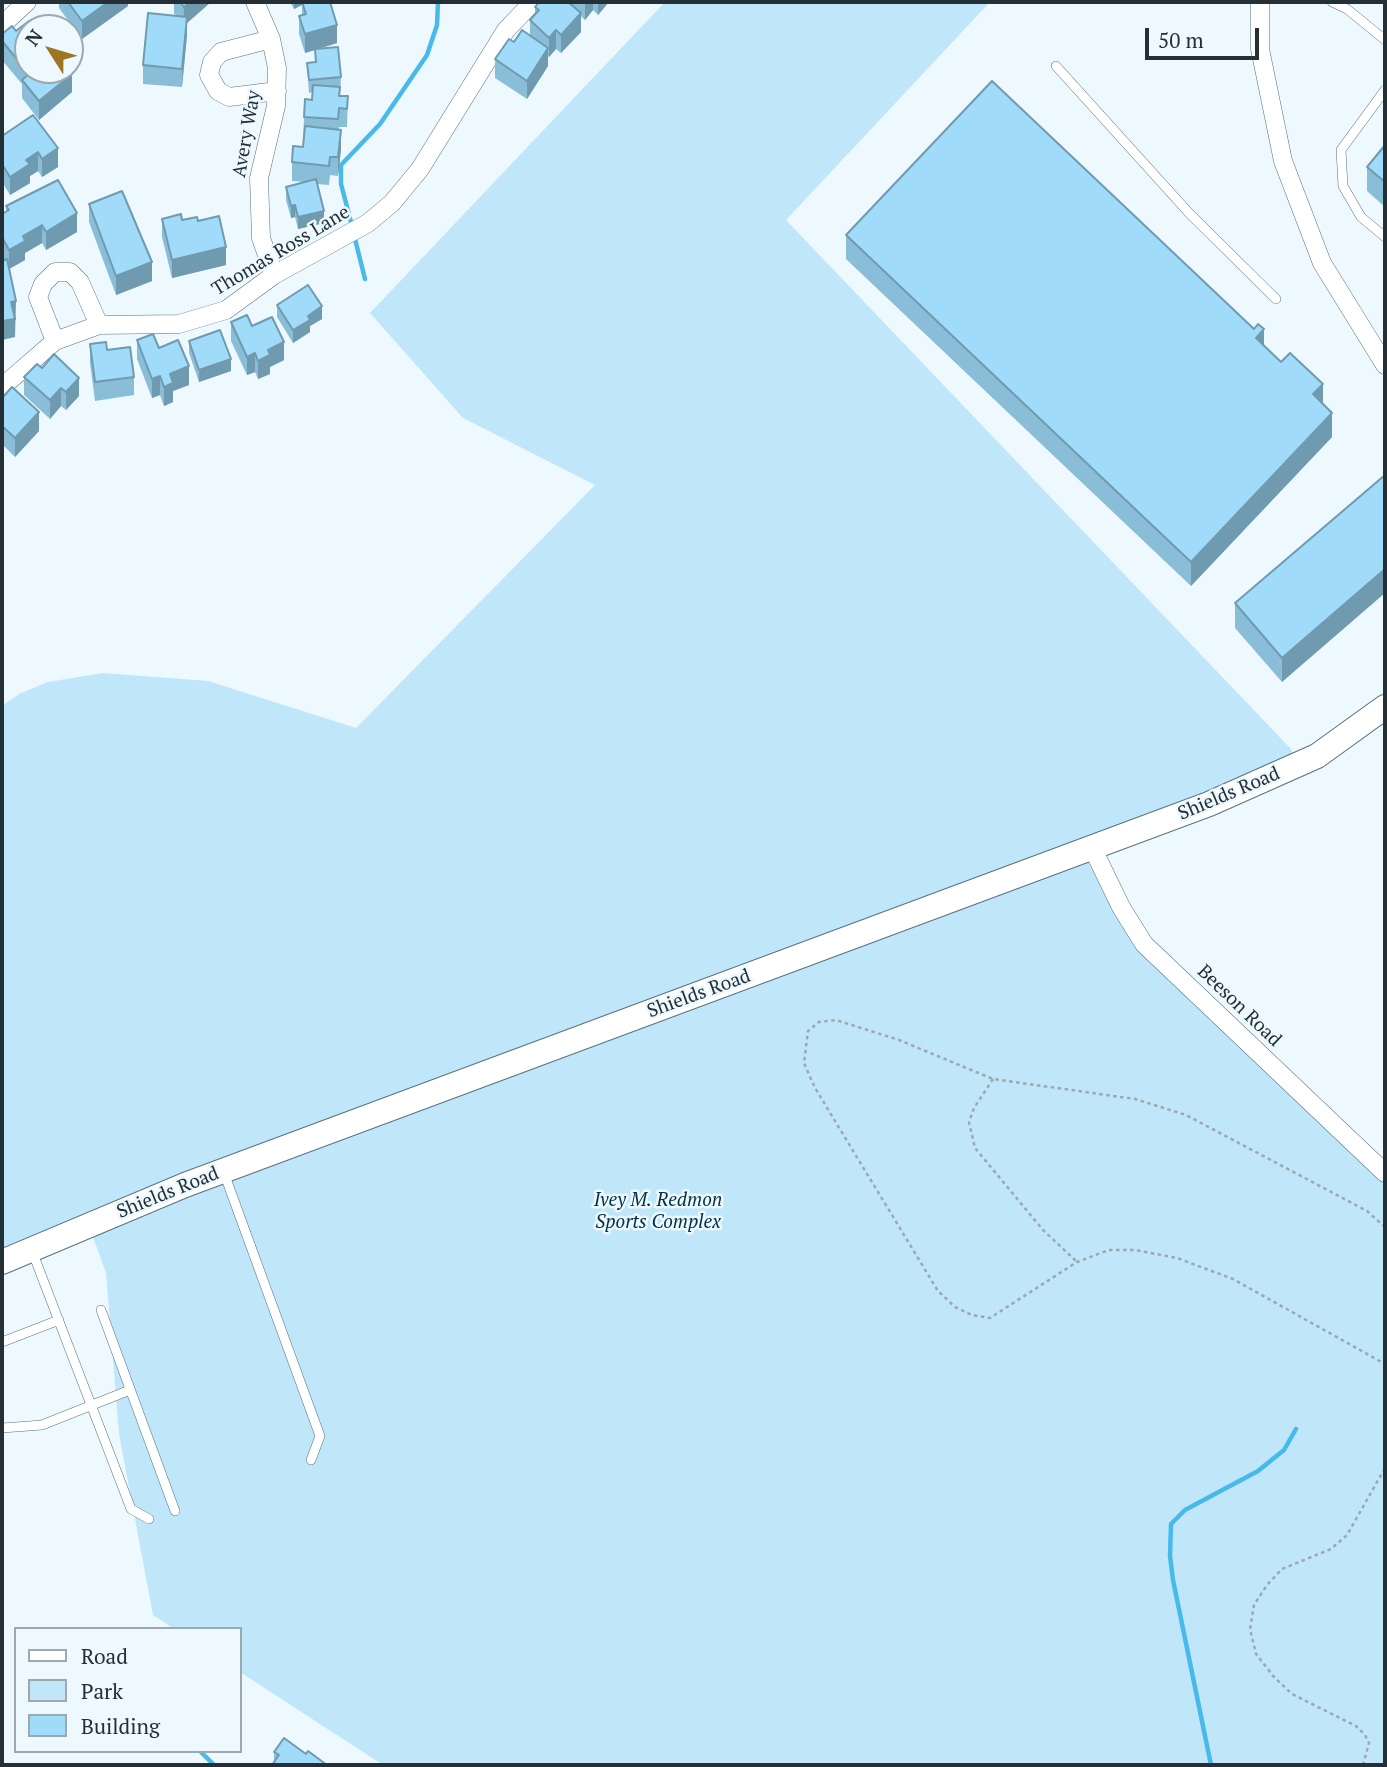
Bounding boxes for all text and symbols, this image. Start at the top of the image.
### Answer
north arrow [14,14,84,84]
scale bar [1149,14,1263,58]
text: N [19,24,48,51]
text: 50 m [1158,26,1204,54]
street label: Avery Way [228,89,266,179]
street label: Thomas Ross Lane [208,201,354,301]
street label: Shields Road [1175,762,1283,826]
street label: Beeson Road [1192,960,1286,1052]
street label: Shields Road [644,965,754,1023]
street label: Shields Road [114,1162,222,1224]
park label: Ivey M. Redmon Sports Complex [594,1190,722,1234]
legend [14,1627,242,1753]
text: Road [81,1642,128,1670]
text: Park [81,1677,123,1705]
text: Building [81,1712,160,1740]

